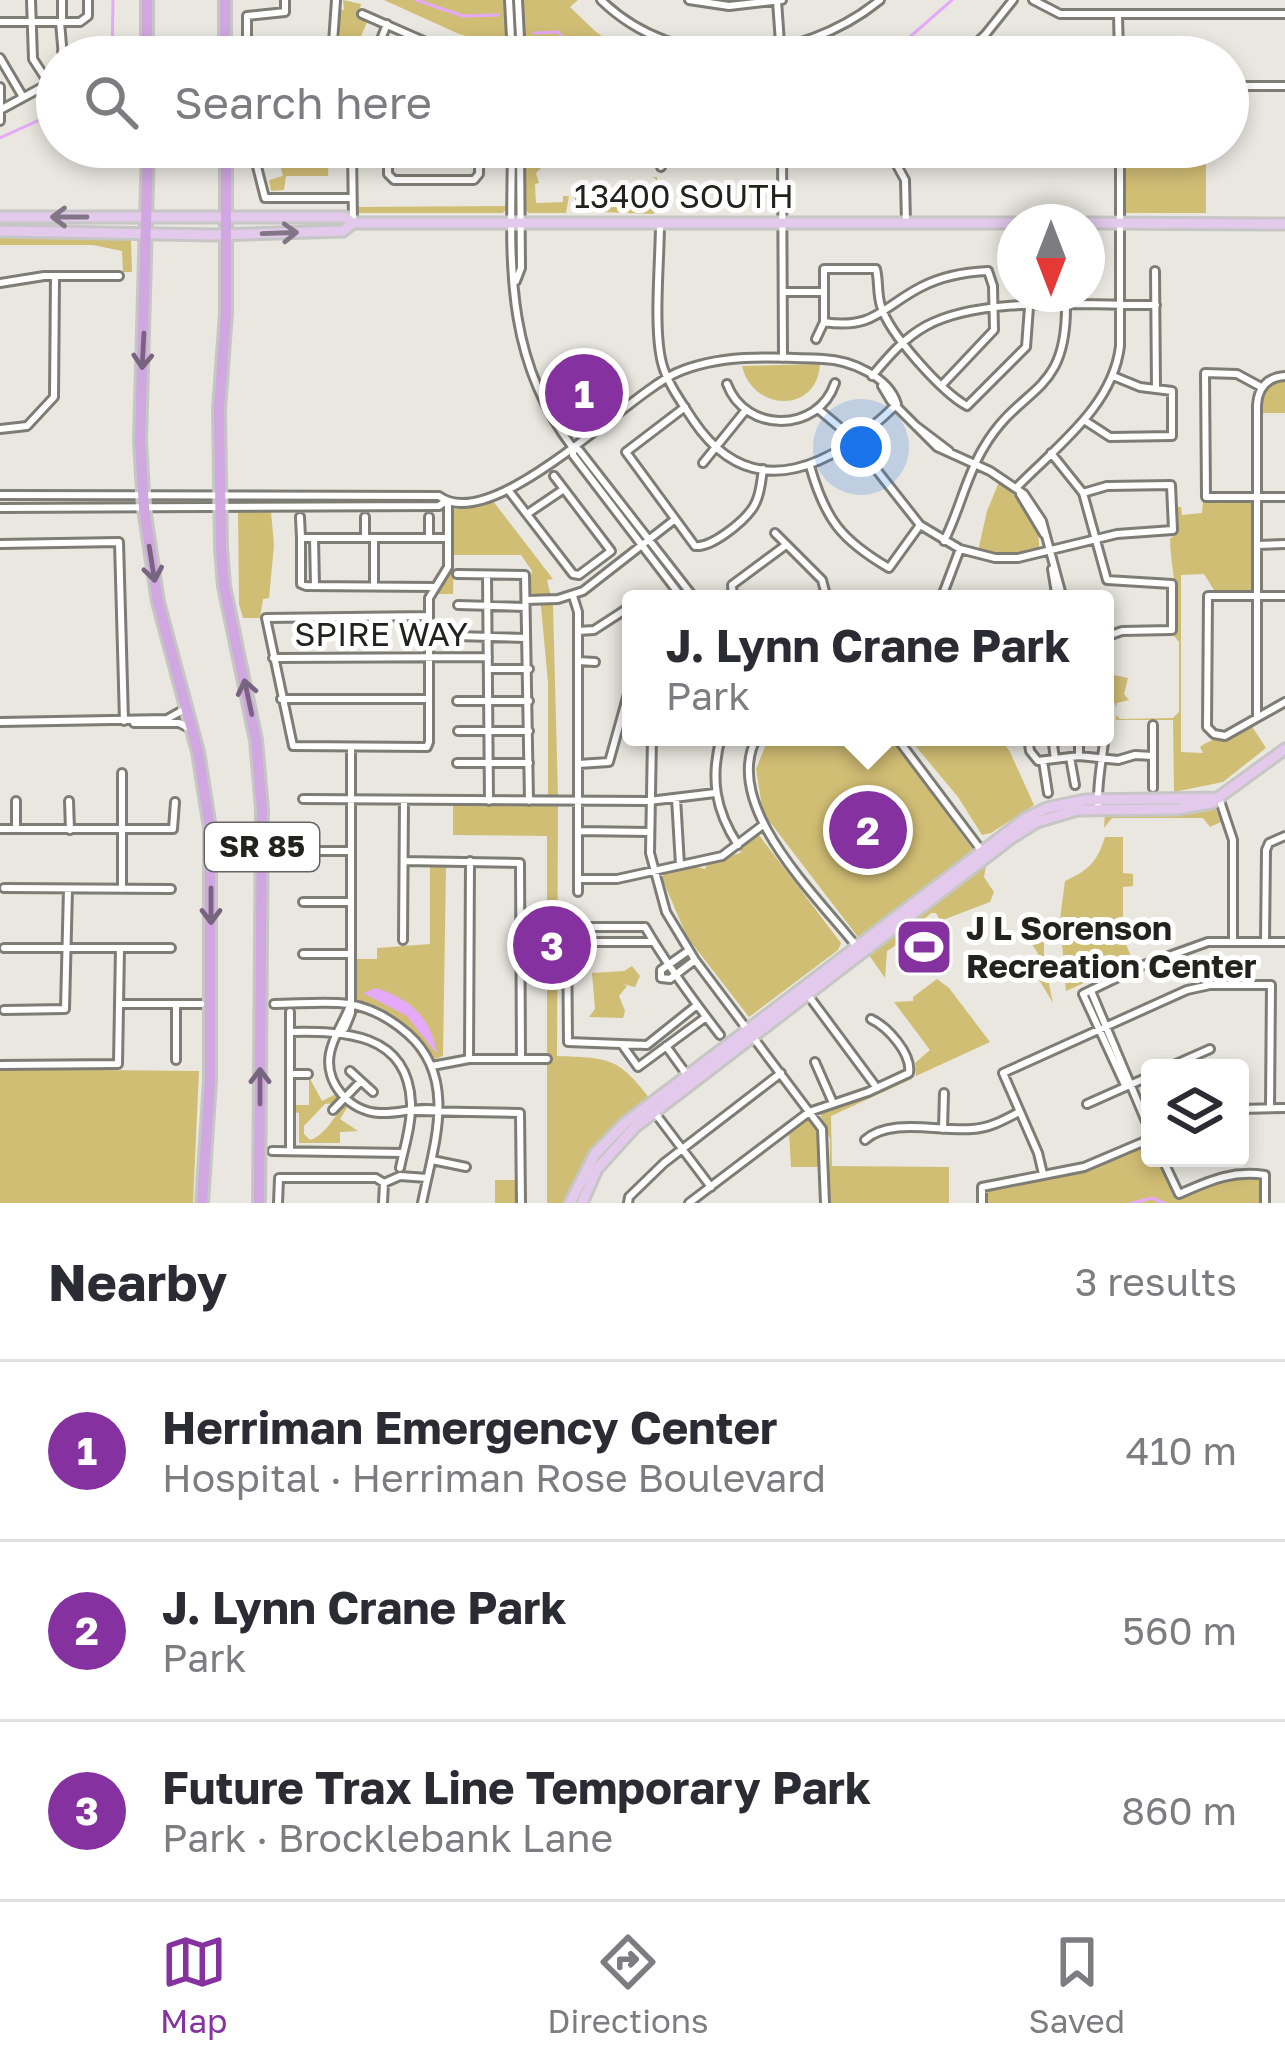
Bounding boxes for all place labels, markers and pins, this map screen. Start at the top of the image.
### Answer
pin: 1 [545,348,623,438]
pin: 2 [829,785,907,875]
pin: 3 [513,900,591,990]
place label: J L Sorenson Recreation Center [966,908,1257,985]
sports icon: J L Sorenson Recreation Center [893,916,955,978]

